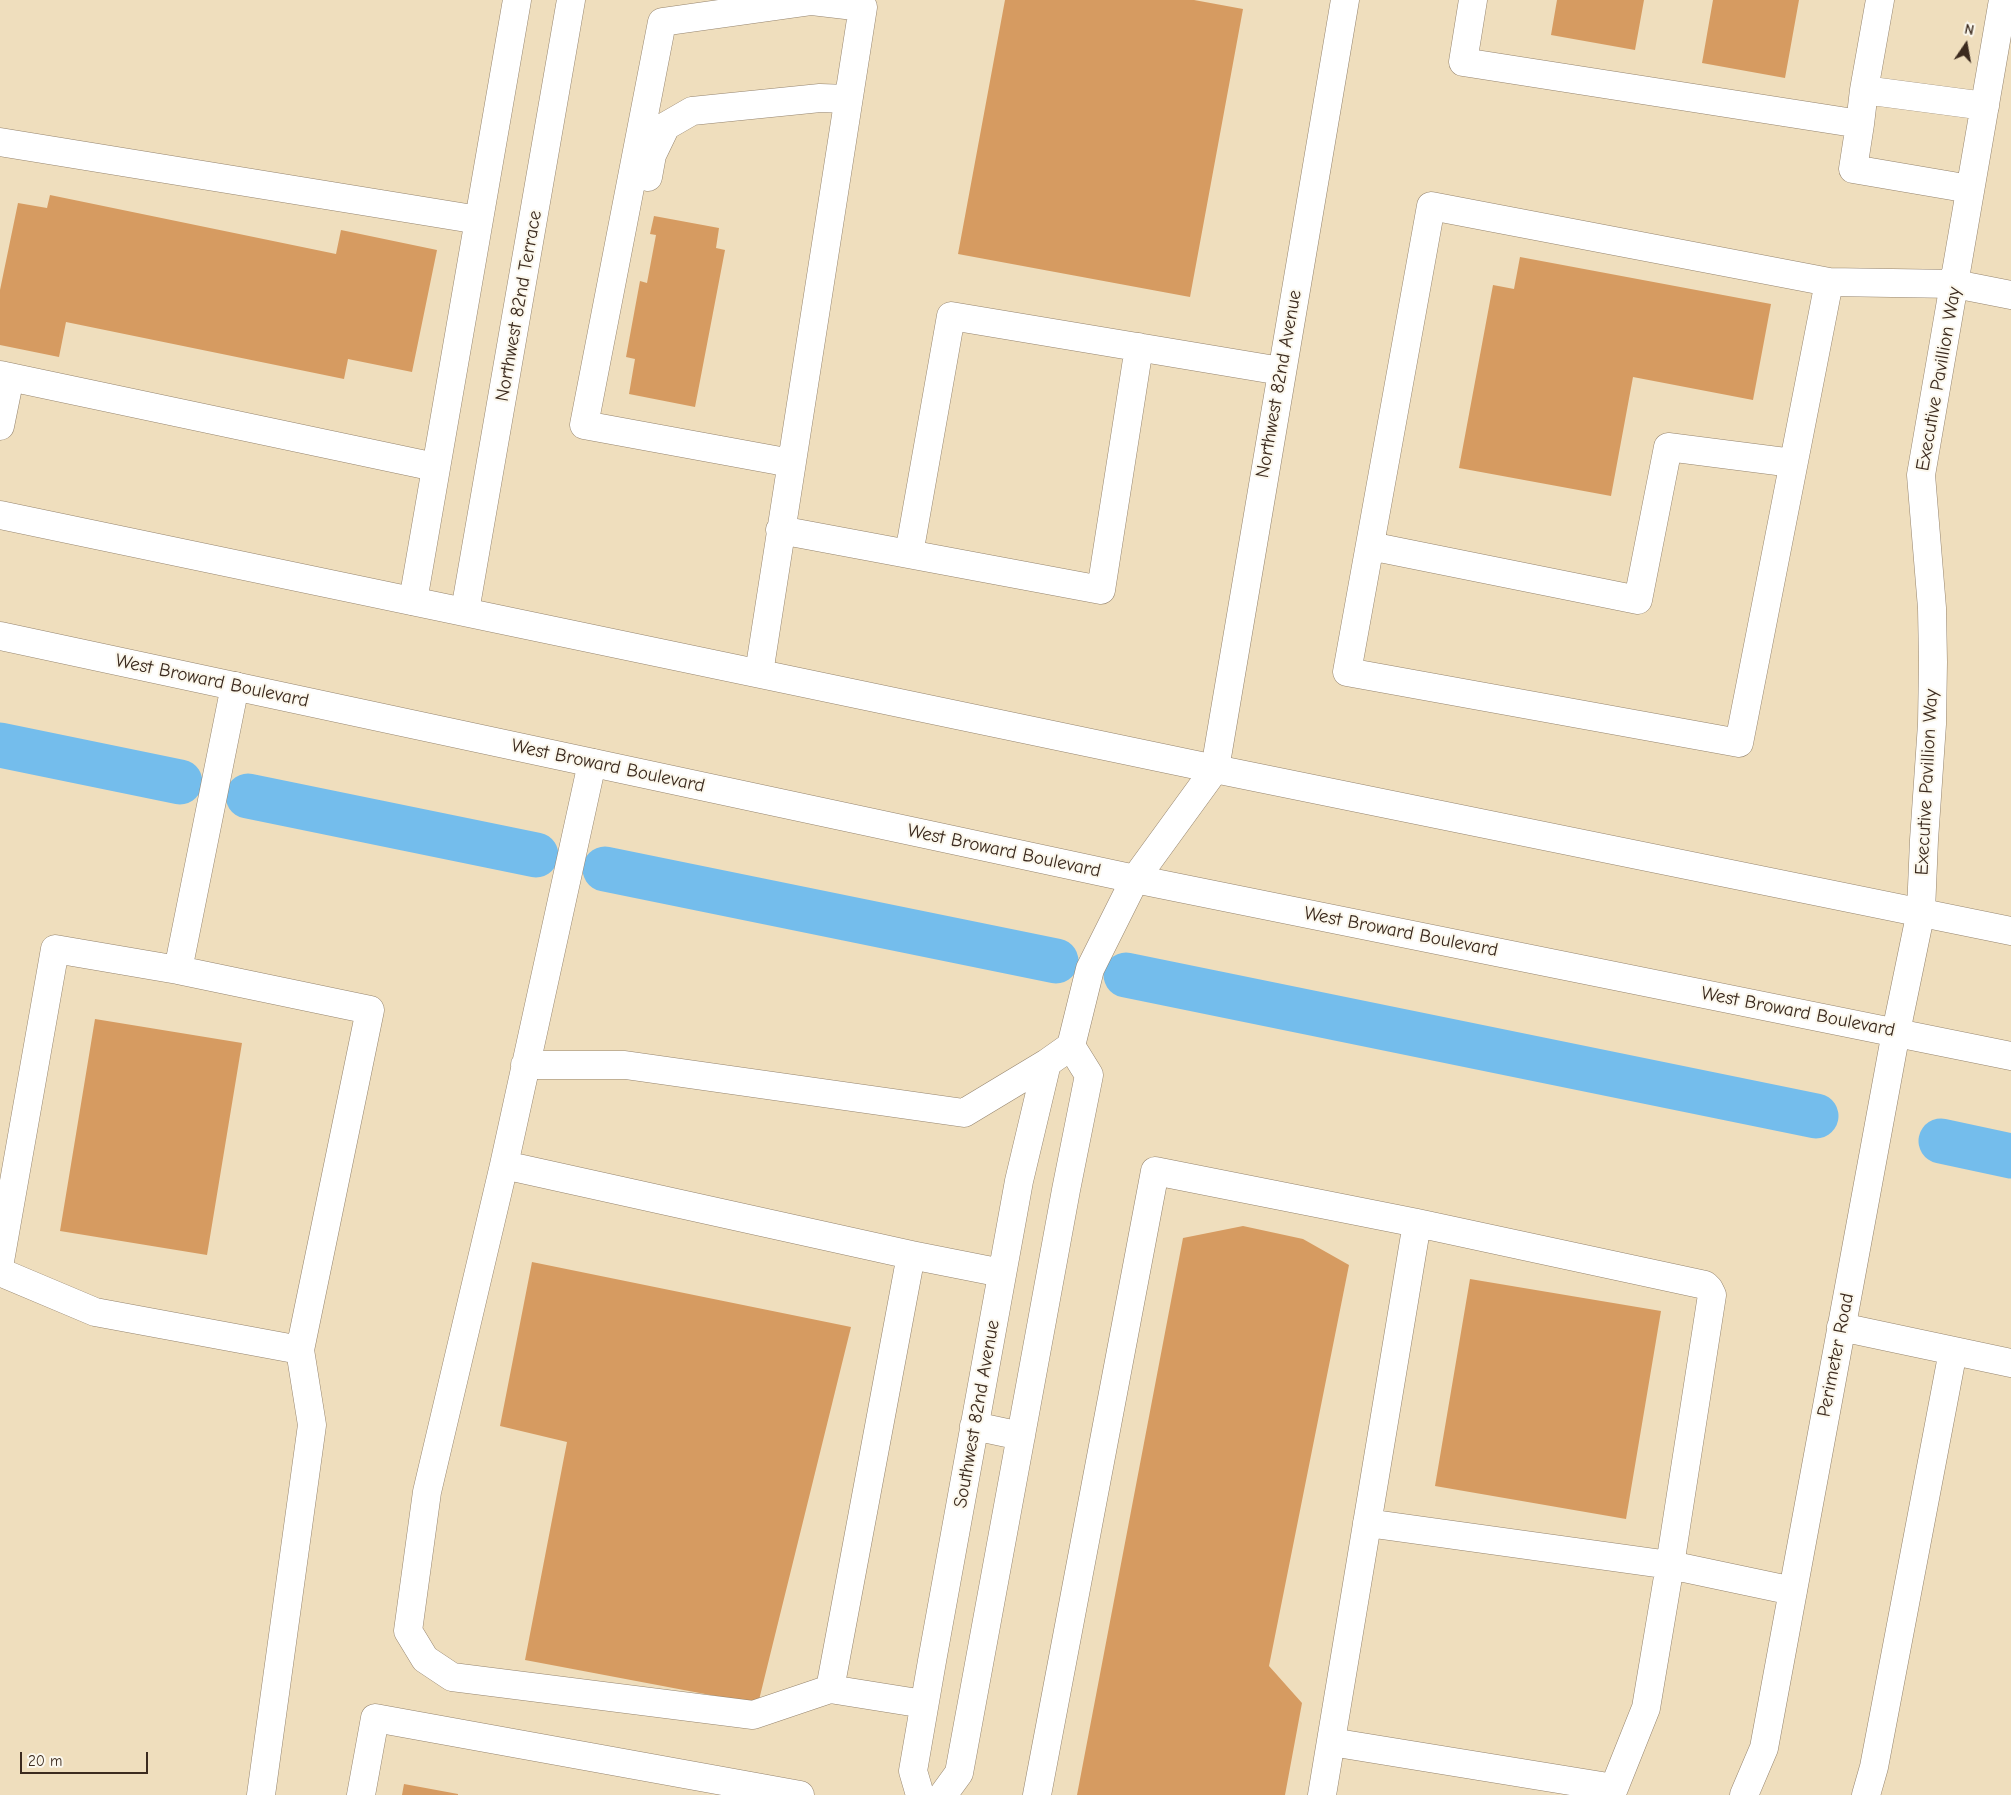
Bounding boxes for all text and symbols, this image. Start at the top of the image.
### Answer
north arrow [1941,20,1991,70]
text: N [1963,21,1975,39]
street label: Northwest 82nd Terrace [491,209,547,403]
street label: Executive Pavillion Way [1912,285,1966,473]
street label: Northwest 82nd Avenue [1251,288,1307,480]
street label: West Broward Boulevard [113,649,311,713]
street label: Executive Pavillion Way [1911,688,1943,876]
street label: West Broward Boulevard [509,734,707,798]
street label: West Broward Boulevard [905,819,1103,883]
street label: West Broward Boulevard [1302,902,1500,962]
street label: West Broward Boulevard [1699,982,1897,1042]
street label: Perimeter Road [1813,1291,1859,1419]
street label: Southwest 82nd Avenue [949,1318,1005,1510]
scale bar [22,1742,150,1774]
text: 20 m [28,1752,62,1770]

